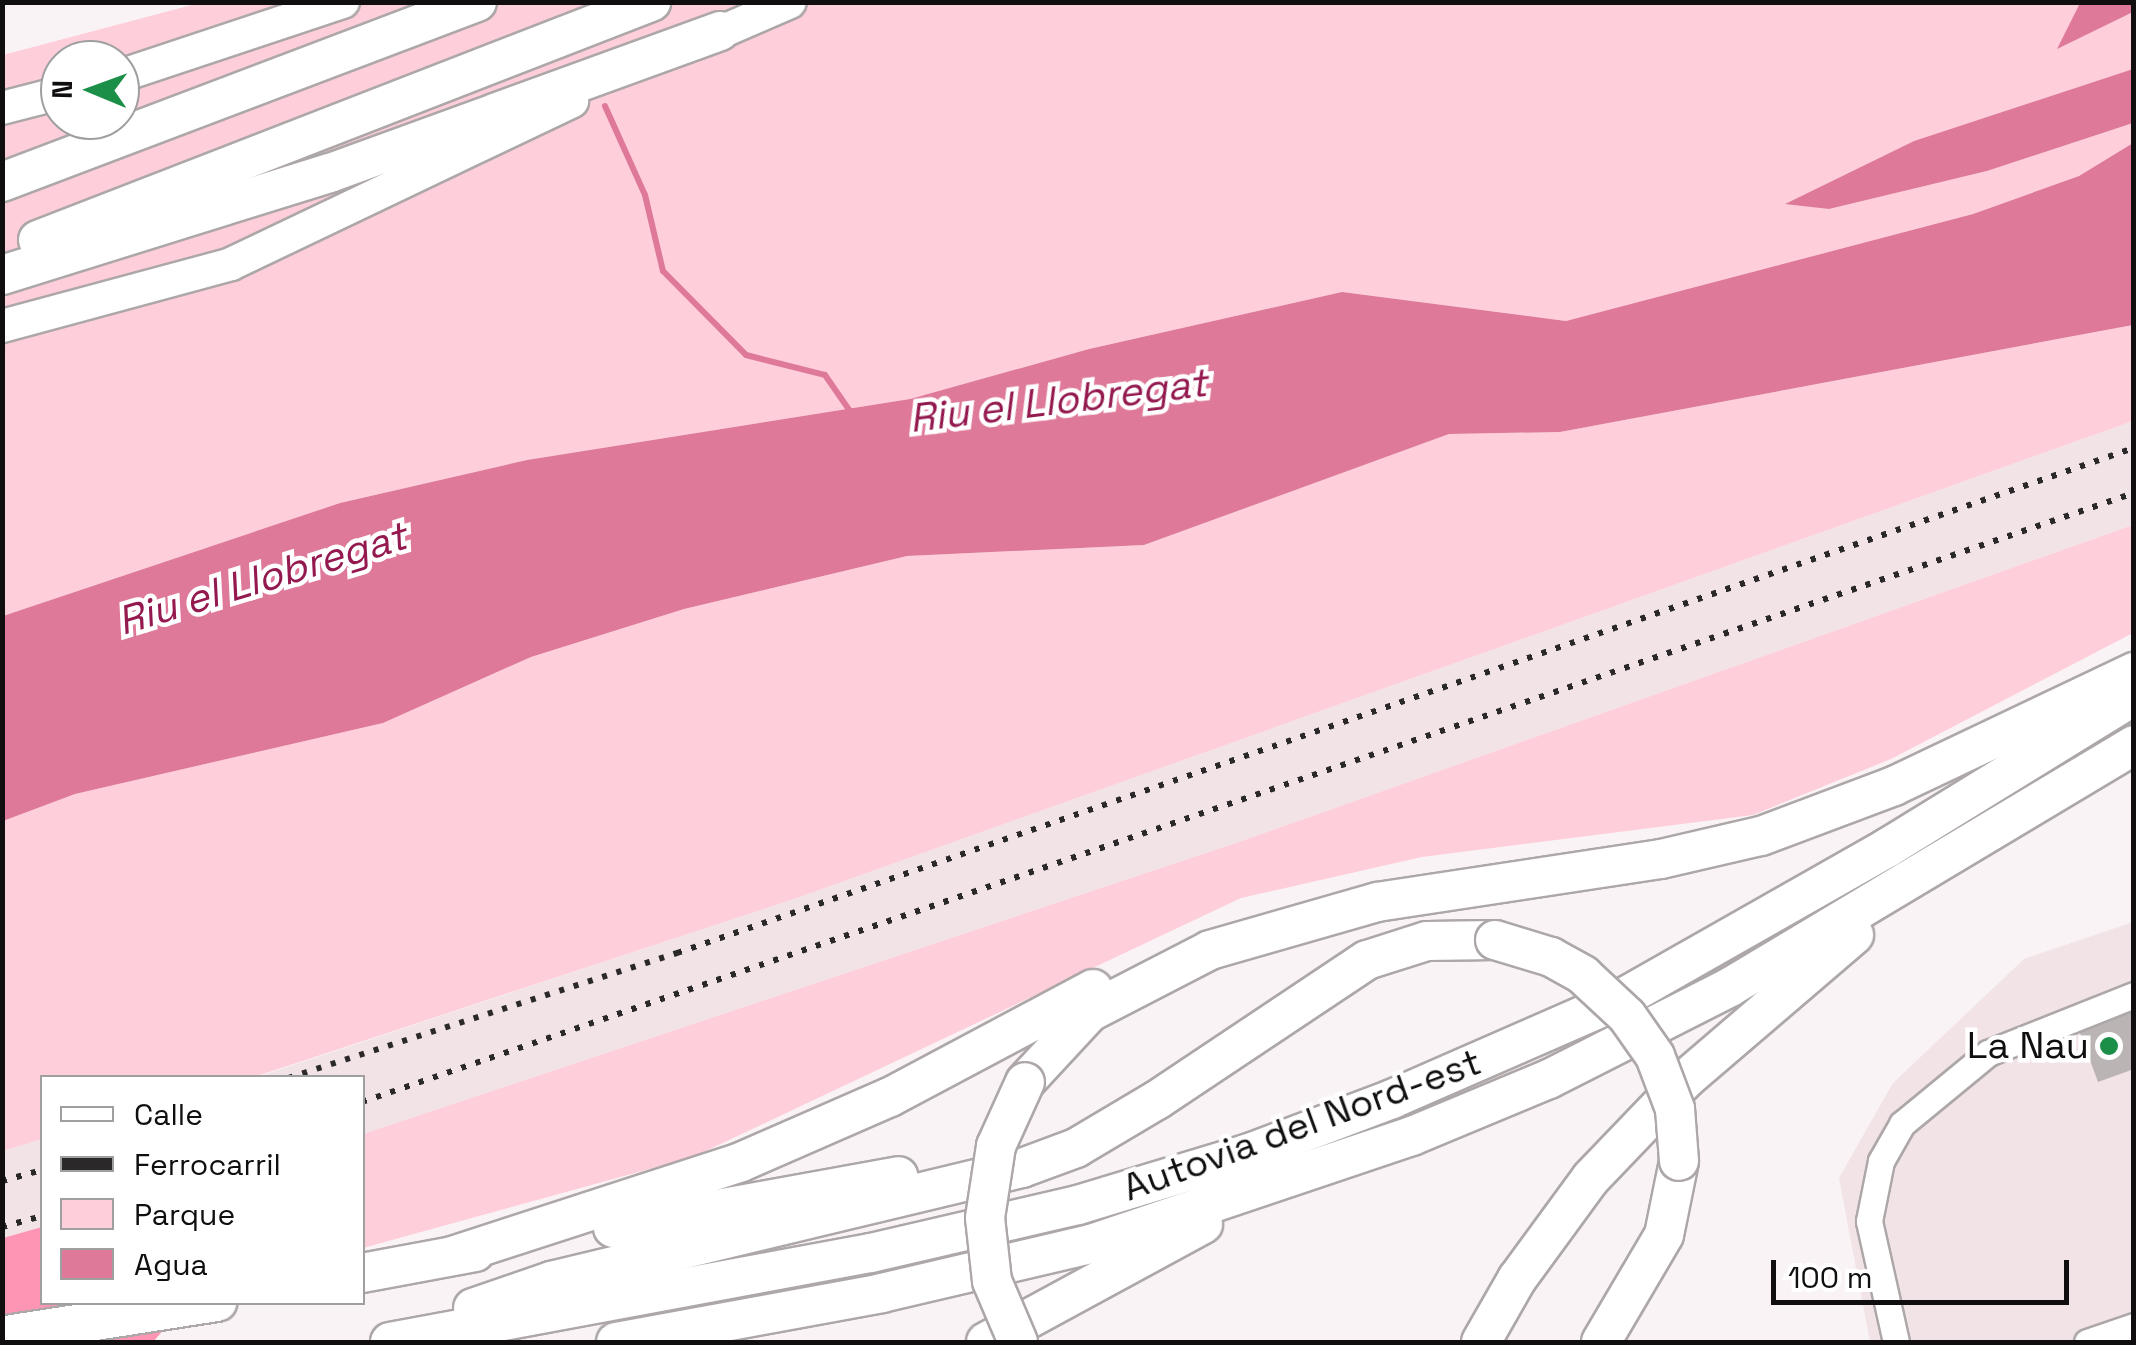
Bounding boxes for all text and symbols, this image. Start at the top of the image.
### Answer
north arrow [40,40,140,140]
text: N [44,80,80,99]
water label: Riu el Llobregat [906,359,1210,443]
water label: Riu el Llobregat [112,512,412,646]
place label: La Nau [1967,1023,2089,1069]
marker: La Nau [2098,1035,2120,1057]
street label: Autovia del Nord-est [1117,1039,1487,1211]
legend [40,1075,365,1305]
text: Calle [134,1095,203,1134]
text: Ferrocarril [134,1145,281,1184]
text: Parque [134,1195,235,1234]
scale bar [1776,1240,2074,1302]
text: Agua [134,1245,208,1284]
text: 100 m [1788,1258,1873,1297]

